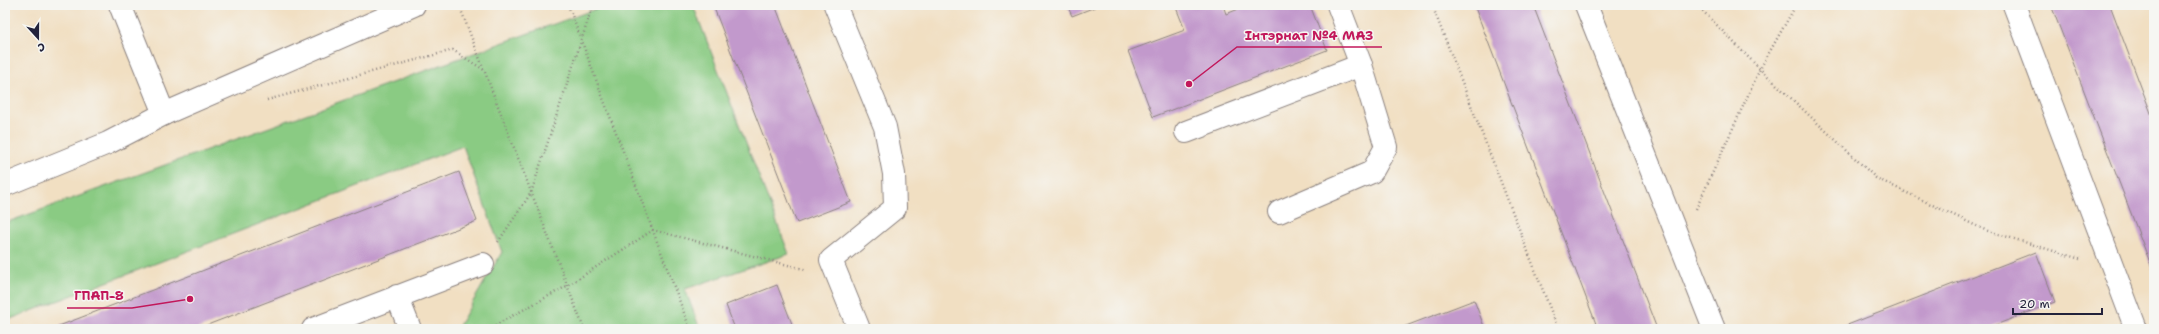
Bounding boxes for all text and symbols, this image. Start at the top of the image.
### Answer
north arrow [18,18,58,58]
callout: Інтэрнат №4 МАЗ [1237,22,1382,47]
text: Інтэрнат №4 МАЗ [1245,27,1373,44]
text: С [35,39,47,55]
callout: ГПАП-8 [67,283,132,308]
text: ГПАП-8 [74,287,124,304]
scale bar [2013,290,2102,316]
text: 20 m [2019,296,2050,312]

